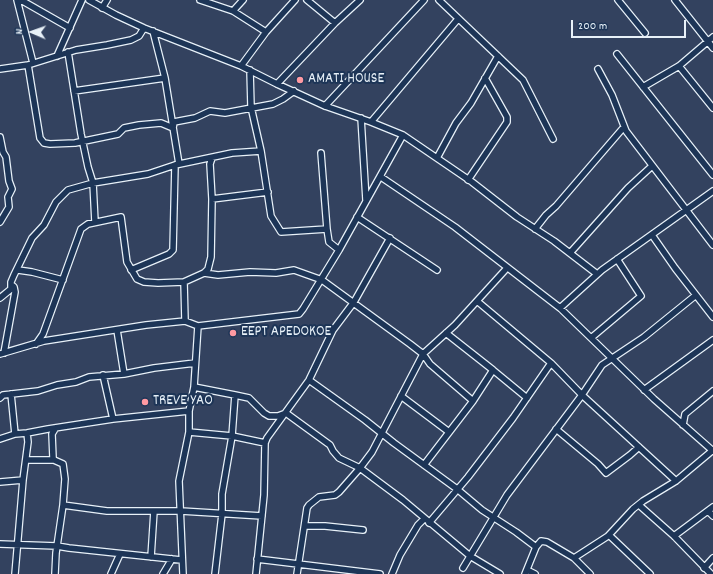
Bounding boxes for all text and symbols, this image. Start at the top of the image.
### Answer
north arrow [12,12,52,52]
scale bar [573,12,688,38]
text: 200 m [578,18,607,35]
text: N [12,29,28,35]
place label: AMATI HOUSE [308,71,384,89]
marker: AMATI HOUSE [295,75,305,85]
place label: EEPT APEDOKOE [241,324,331,342]
marker: EEPT APEDOKOE [228,328,238,338]
place label: TREVE YAO [153,393,213,411]
marker: TREVE YAO [140,397,150,407]

